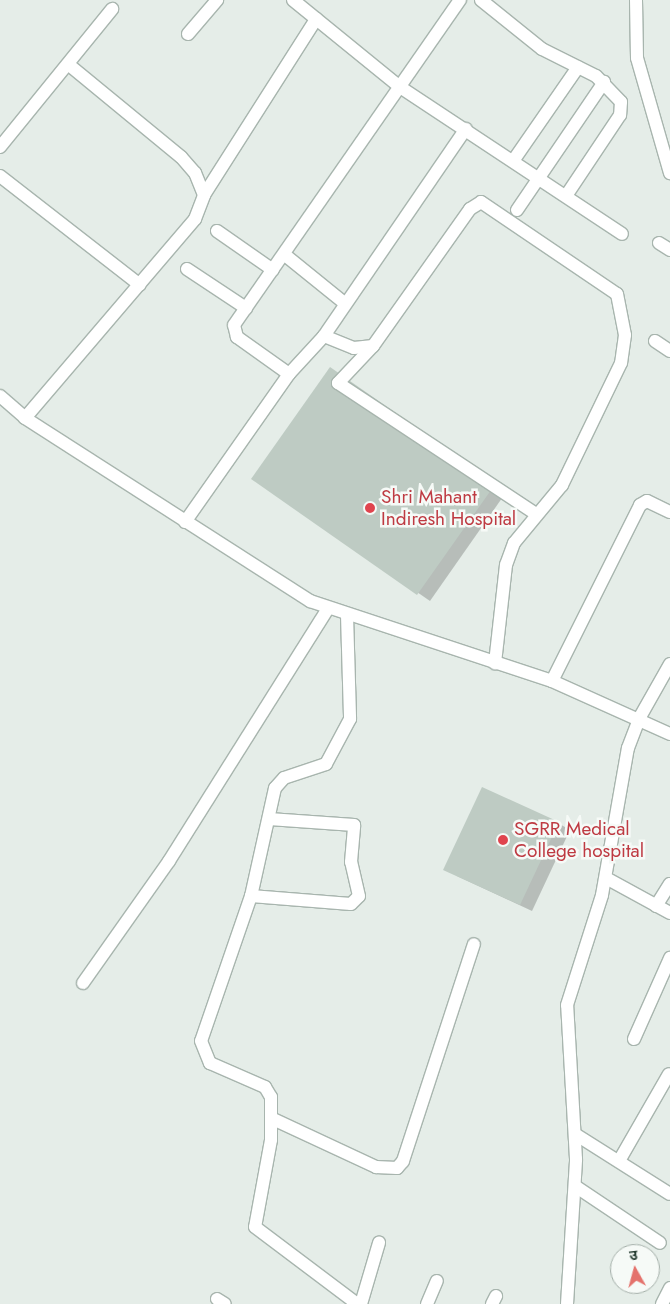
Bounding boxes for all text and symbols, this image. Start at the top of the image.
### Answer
place label: Shri Mahant Indiresh Hospital [381,486,516,530]
marker: Shri Mahant Indiresh Hospital [363,501,377,515]
place label: SGRR Medical College hospital [514,818,644,862]
marker: SGRR Medical College hospital [496,833,510,847]
north arrow [610,1244,660,1294]
text: उ [628,1245,639,1266]

